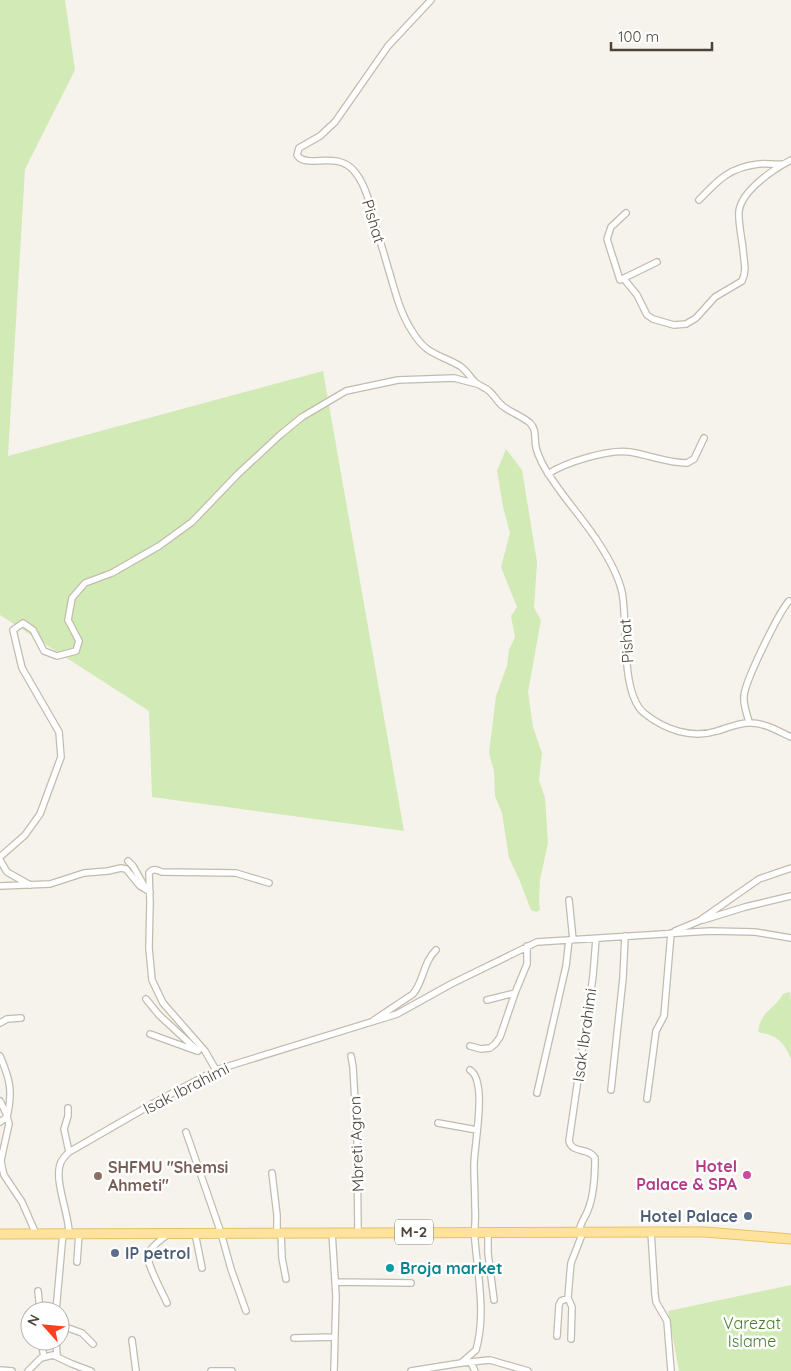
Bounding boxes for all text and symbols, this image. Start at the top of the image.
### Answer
scale bar [611,20,712,52]
text: 100 m [618,27,659,46]
street label: Pishat [358,197,390,245]
street label: Pishat [614,618,638,664]
street label: Isak Ibrahimi [568,987,600,1083]
street label: Isak Ibrahimi [140,1058,232,1118]
street label: Mbreti Agron [344,1096,368,1192]
place label: Hotel Palace & SPA [636,1156,738,1194]
place label: SHFMU "Shemsi Ahmeti" [108,1157,228,1195]
marker: Hotel Palace & SPA [741,1169,753,1181]
marker: SHFMU "Shemsi Ahmeti" [92,1170,104,1182]
place label: Hotel Palace [640,1206,738,1226]
marker: Hotel Palace [742,1210,754,1222]
road number: M-2 [395,1220,433,1244]
place label: IP petrol [125,1243,190,1263]
marker: IP petrol [109,1247,121,1259]
place label: Broja market [400,1258,502,1278]
marker: Broja market [384,1262,396,1274]
north arrow [20,1301,70,1351]
text: N [23,1311,44,1329]
park label: Varezat Islame [723,1313,781,1351]

